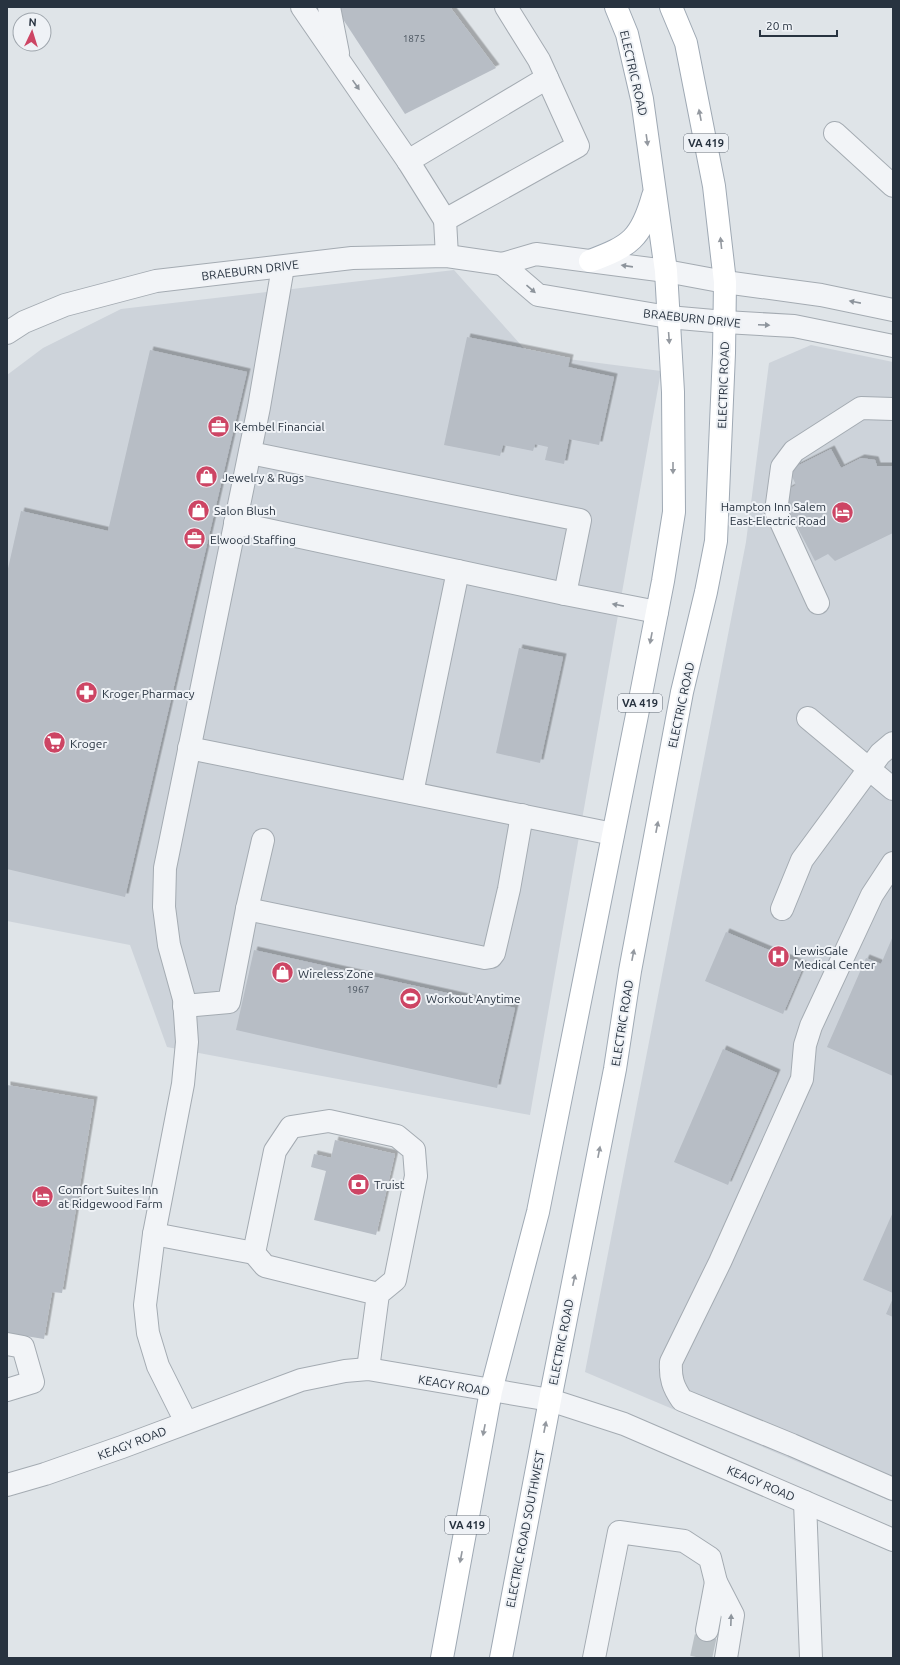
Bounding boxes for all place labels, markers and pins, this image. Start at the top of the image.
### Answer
office icon: Kembel Financial [205,413,231,439]
place label: Kembel Financial [234,420,325,433]
shop icon: Jewelry & Rugs [193,464,219,490]
place label: Jewelry & Rugs [222,471,304,484]
shop icon: Salon Blush [186,497,212,523]
place label: Hampton Inn Salem East-Electric Road [721,500,826,527]
hotel icon: Hampton Inn Salem East-Electric Road [829,500,855,526]
place label: Salon Blush [214,504,276,517]
office icon: Elwood Staffing [182,526,208,552]
place label: Elwood Staffing [210,533,296,546]
pharmacy icon: Kroger Pharmacy [73,680,99,706]
place label: Kroger Pharmacy [102,687,195,700]
supermarket icon: Kroger [41,730,67,756]
place label: Kroger [70,737,107,750]
hospital icon: LewisGale Medical Center [766,944,792,970]
place label: LewisGale Medical Center [794,944,876,971]
shop icon: Wireless Zone [269,960,295,986]
place label: Wireless Zone [298,967,374,980]
sports icon: Workout Anytime [398,985,424,1011]
place label: Workout Anytime [426,992,521,1005]
bank icon: Truist [345,1171,371,1197]
place label: Truist [374,1178,405,1191]
hotel icon: Comfort Suites Inn at Ridgewood Farm [29,1183,55,1209]
place label: Comfort Suites Inn at Ridgewood Farm [58,1183,163,1210]

